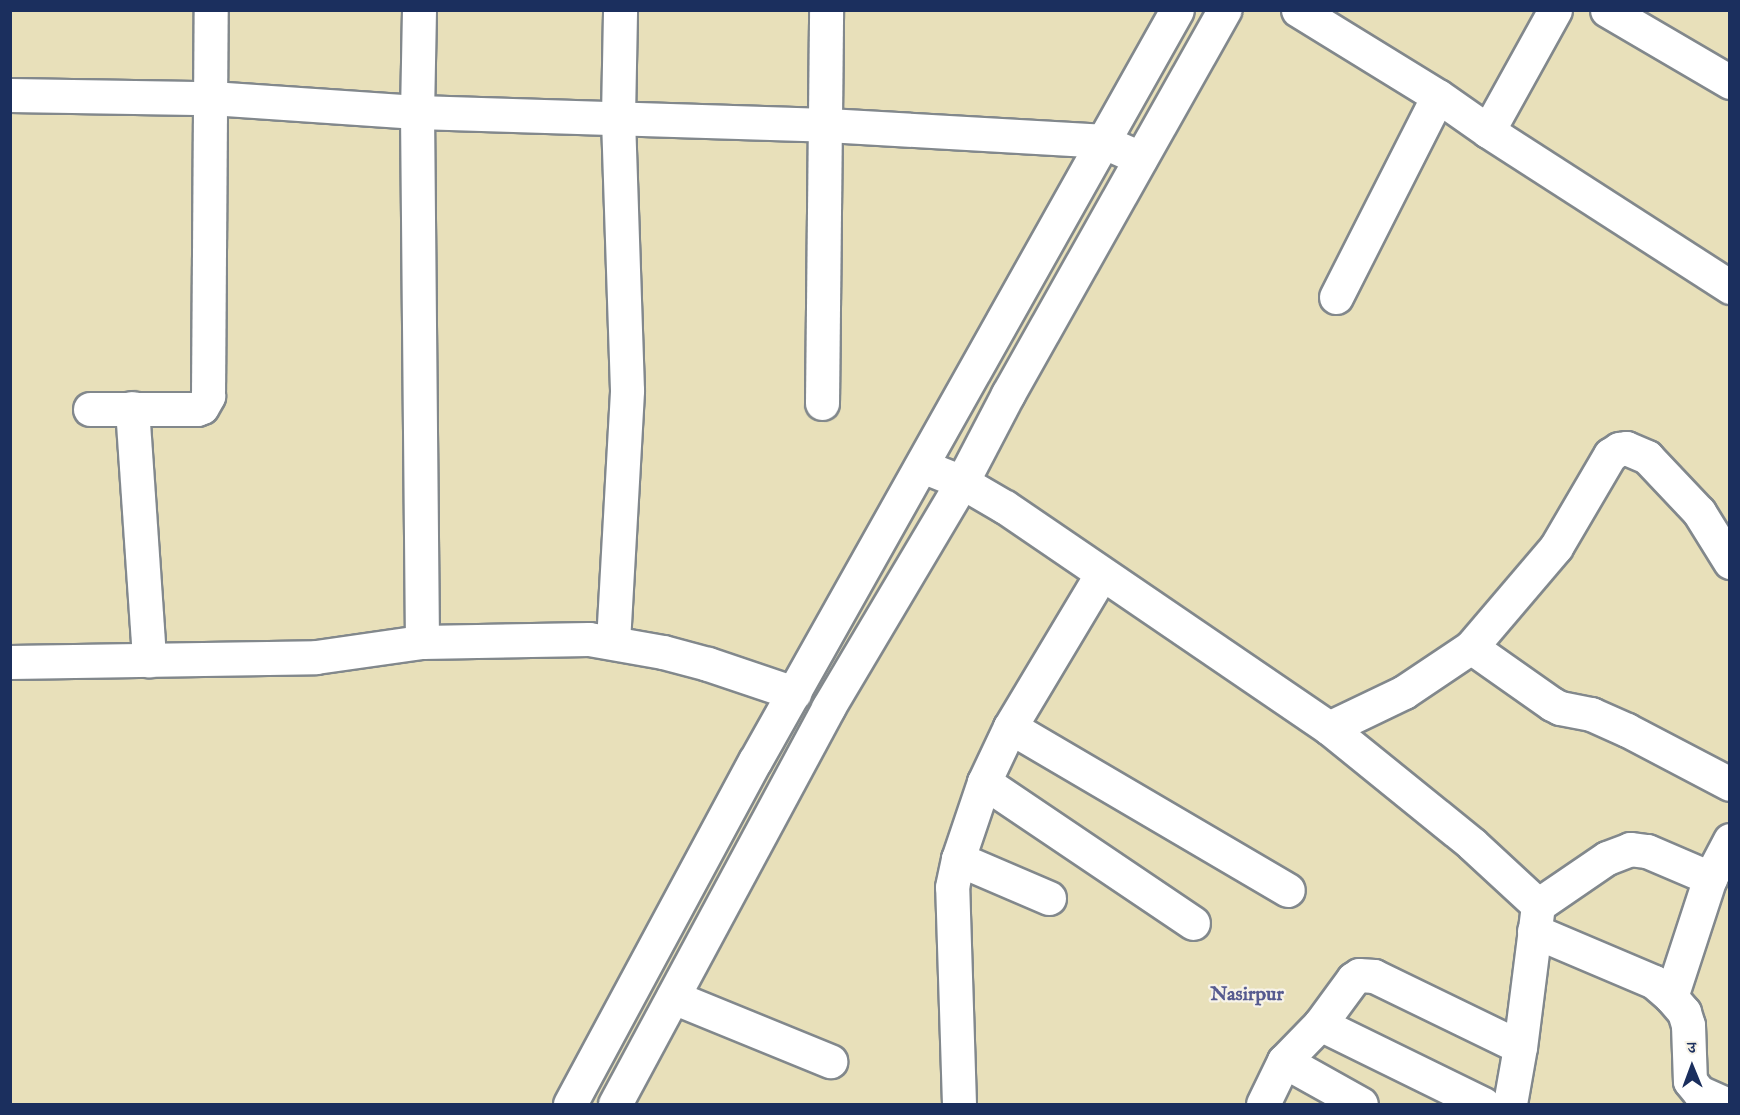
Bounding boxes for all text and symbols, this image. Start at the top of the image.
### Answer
district label: Nasirpur [1210,982,1284,1006]
north arrow [1662,1037,1722,1097]
text: उ [1687,1039,1696,1059]

